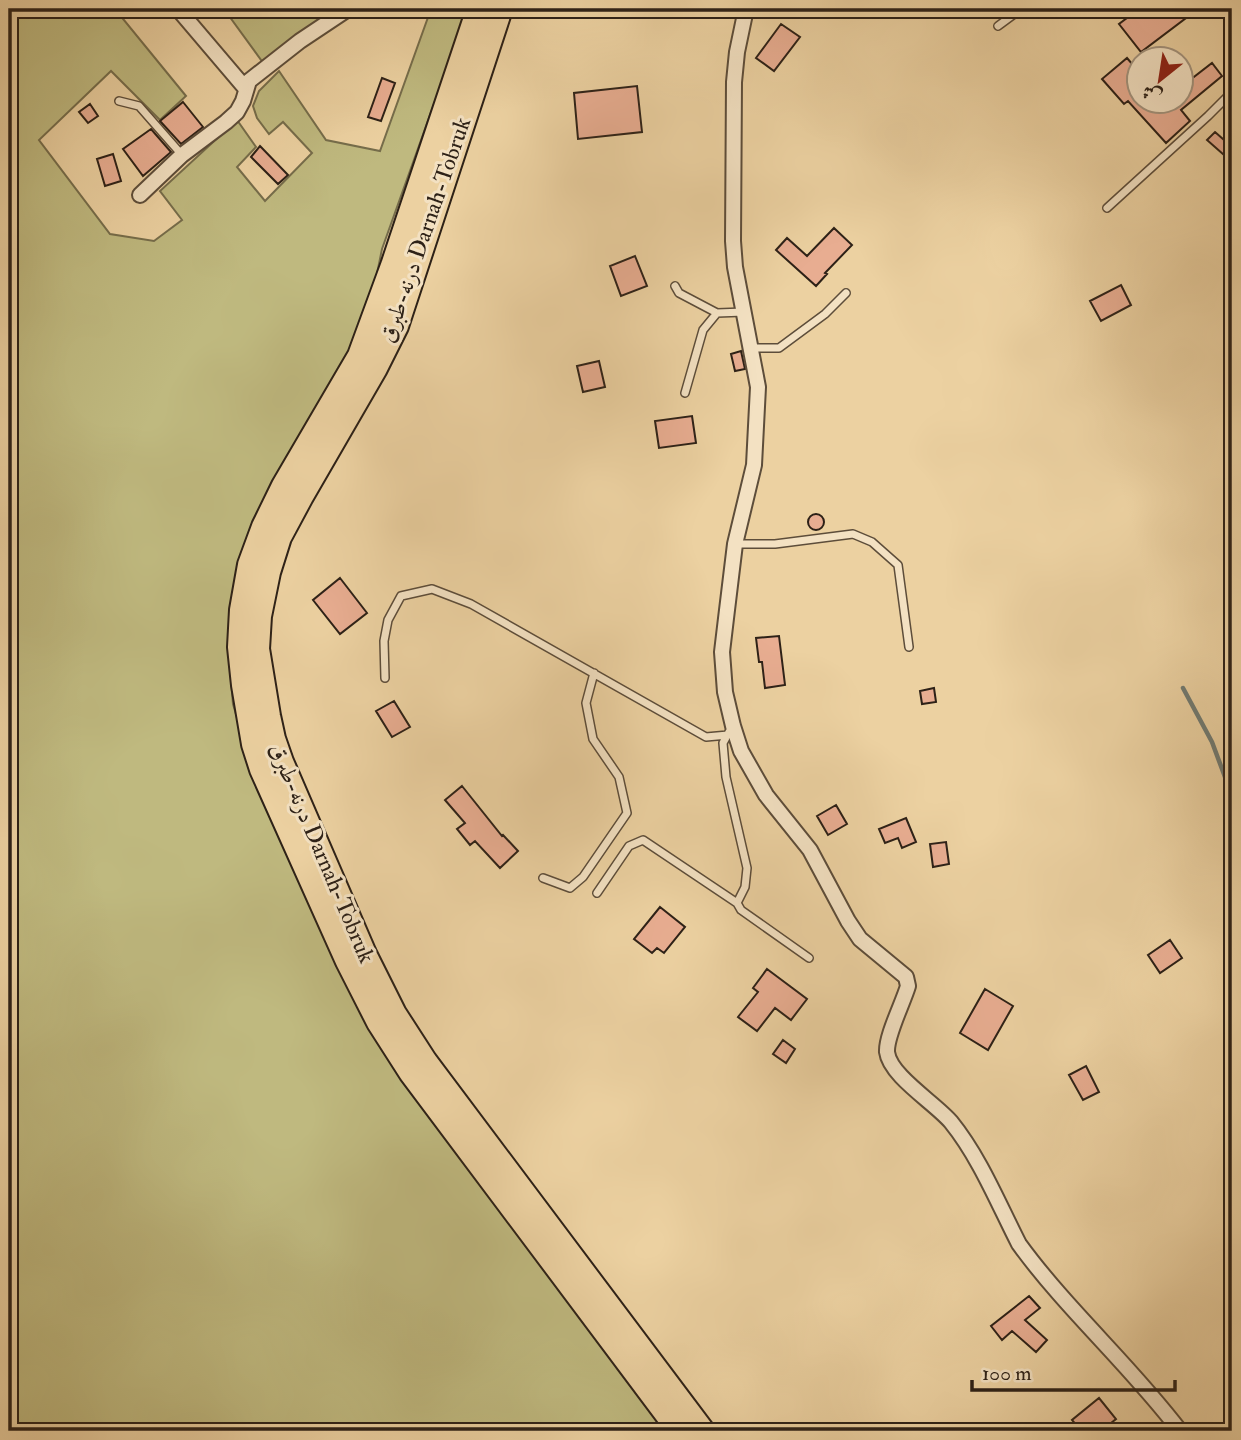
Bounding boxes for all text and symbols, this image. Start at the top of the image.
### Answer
north arrow [1126,46,1196,116]
text: ش [1138,79,1166,109]
street label: درنه-طبرق Darnah-Tobruk [373,114,477,346]
street label: درنه-طبرق Darnah-Tobruk [262,739,382,967]
scale bar [972,1349,1174,1393]
text: 100 m [982,1360,1032,1387]

